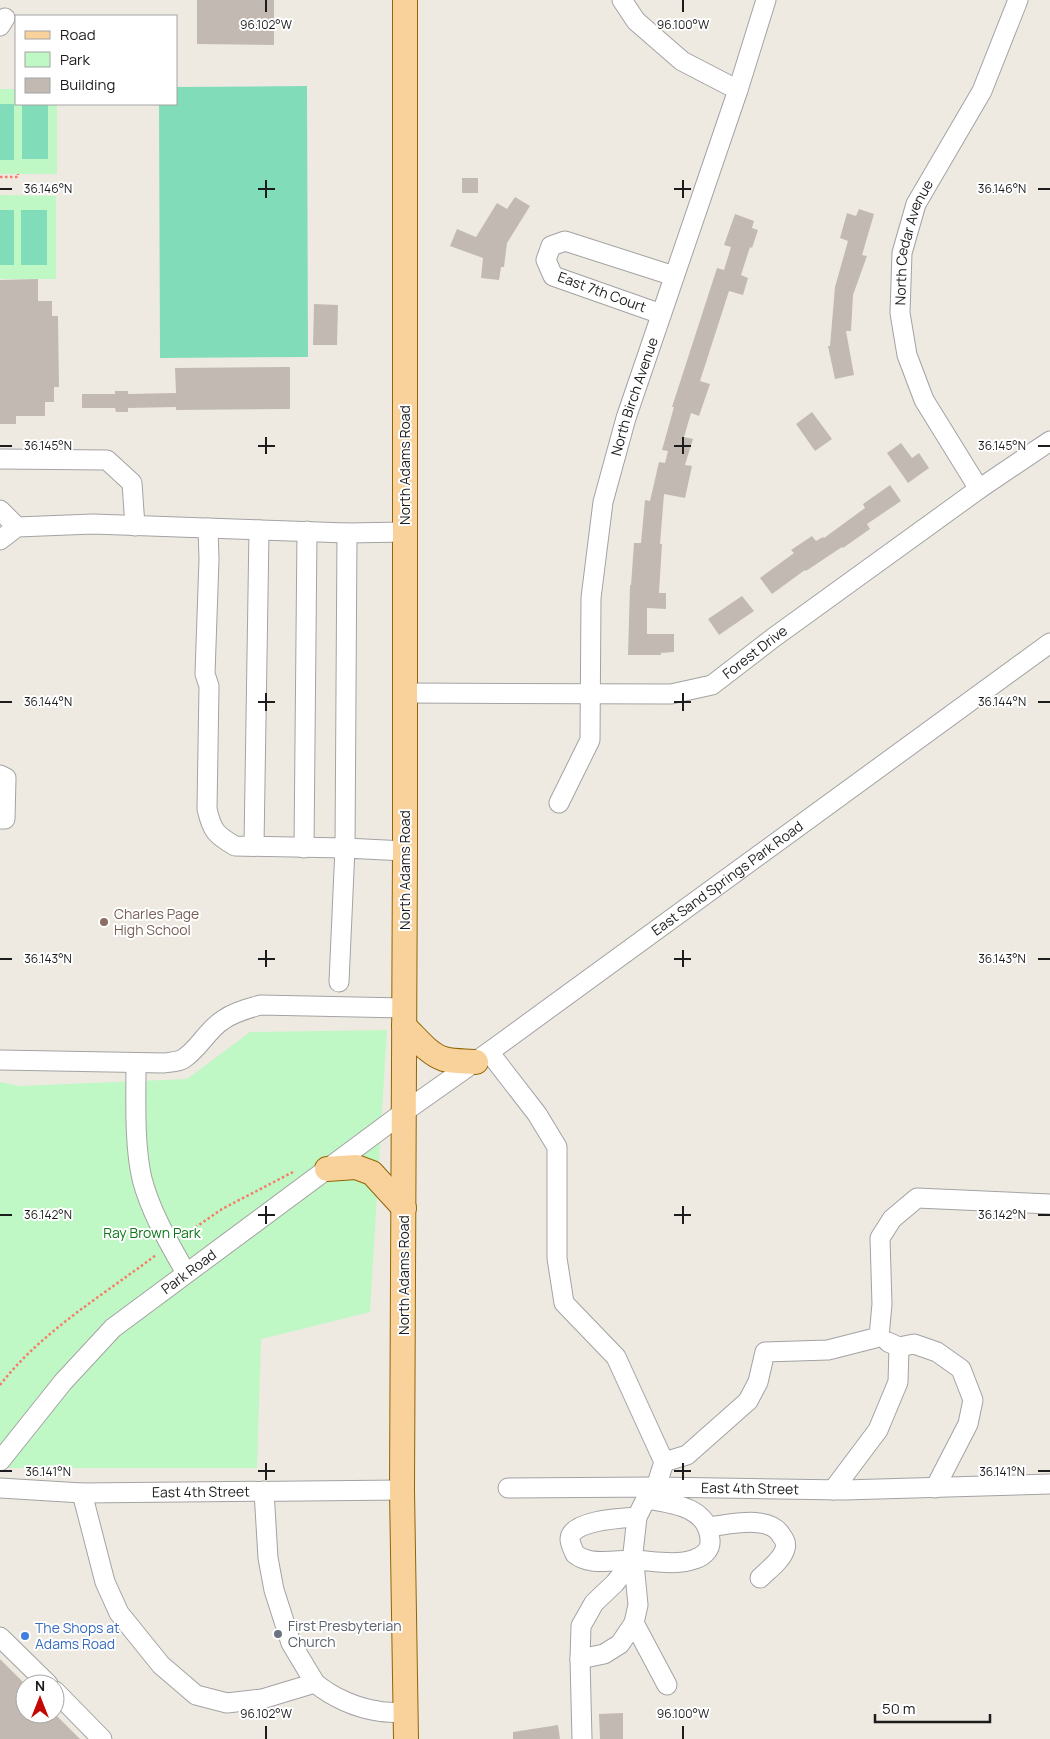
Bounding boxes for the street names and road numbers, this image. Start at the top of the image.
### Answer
street label: North Cedar Avenue [890,176,937,306]
street label: East 7th Court [555,267,649,316]
street label: North Birch Avenue [606,335,662,458]
street label: North Adams Road [395,405,414,525]
street label: Forest Drive [718,621,791,683]
street label: North Adams Road [395,810,414,930]
street label: East Sand Springs Park Road [647,816,807,940]
street label: North Adams Road [394,1215,413,1335]
street label: Park Road [157,1245,220,1298]
street label: East 4th Street [701,1478,799,1498]
street label: East 4th Street [152,1481,250,1501]

